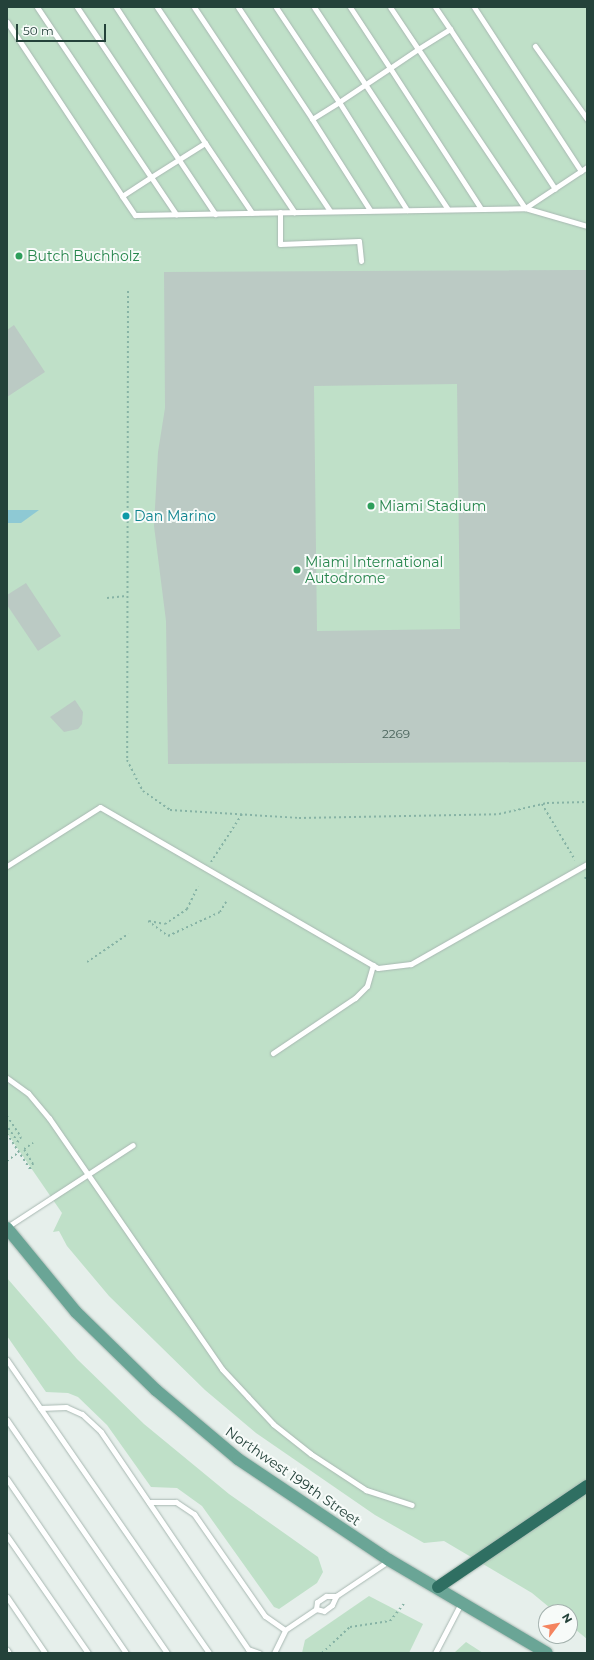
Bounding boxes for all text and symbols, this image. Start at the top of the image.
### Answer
scale bar [18,16,108,42]
text: 50 m [23,23,54,38]
place label: Butch Buchholz [27,248,140,264]
marker: Butch Buchholz [14,251,24,261]
place label: Miami Stadium [379,498,486,514]
marker: Miami Stadium [366,501,376,511]
place label: Dan Marino [134,508,216,524]
marker: Dan Marino [121,511,131,521]
place label: Miami International Autodrome [305,554,443,586]
marker: Miami International Autodrome [292,565,302,575]
house number: 2269 [382,727,410,741]
street label: Northwest 199th Street [222,1423,364,1529]
north arrow [538,1604,578,1644]
text: N [559,1611,576,1626]

